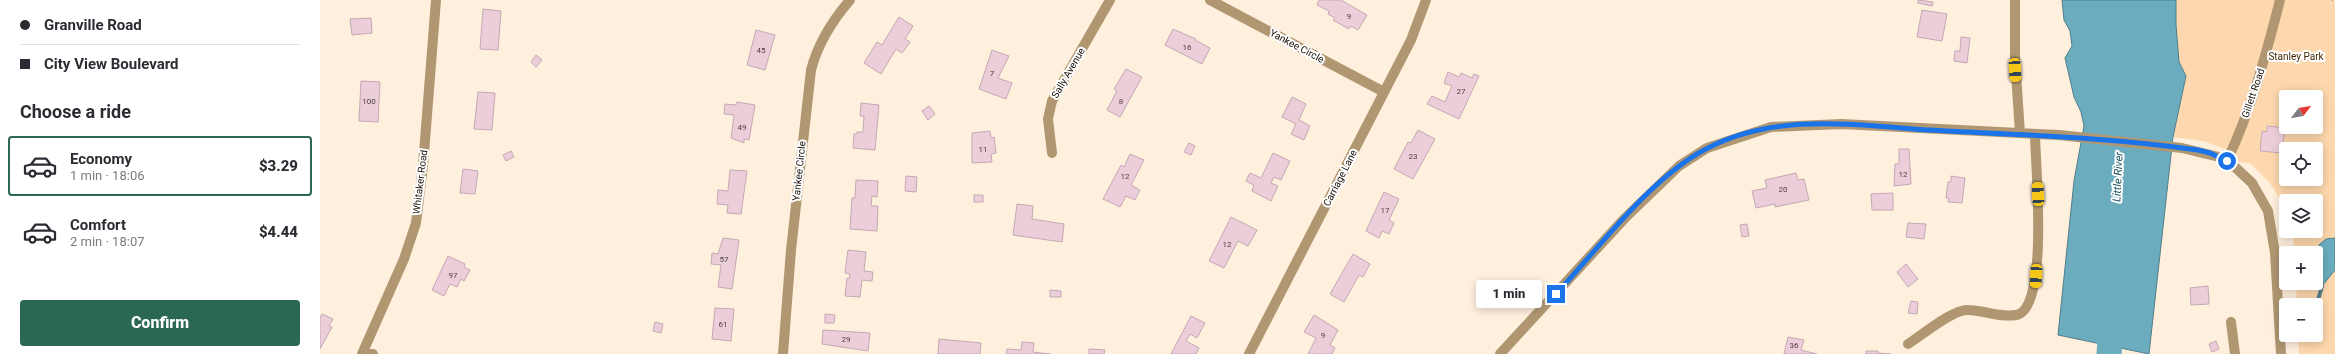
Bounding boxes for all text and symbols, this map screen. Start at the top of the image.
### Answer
house number: 9 [1347,12,1351,21]
text: Granville Road [44,16,142,34]
street label: Yankee Circle [1268,27,1326,65]
house number: 16 [1183,43,1192,52]
house number: 45 [757,46,766,55]
street label: Sally Avenue [1049,46,1087,100]
park label: Stanley Park [2268,51,2325,62]
text: City View Boulevard [44,55,178,73]
car [2008,58,2022,82]
street label: Gillett Road [2239,67,2267,119]
house number: 7 [990,69,995,78]
house number: 27 [1457,87,1466,96]
north arrow [2279,90,2323,134]
map controls [2279,90,2323,342]
house number: 100 [362,97,376,106]
house number: 8 [1119,97,1124,106]
text: Choose a ride [20,101,131,122]
house number: 49 [738,123,747,132]
street label: Yankee Circle [790,141,808,201]
button: locate [2279,142,2323,186]
house number: 11 [979,145,988,154]
icon: car [22,148,58,184]
street label: Carriage Lane [1321,148,1359,208]
street label: Whitaker Road [411,149,429,215]
text: Economy [70,150,132,168]
water label: Little River [2110,151,2126,202]
house number: 23 [1409,152,1418,161]
route start [2218,152,2236,170]
text: $3.29 [259,157,298,175]
text: 1 min · 18:06 [70,168,145,183]
house number: 12 [1899,170,1908,179]
house number: 12 [1121,172,1130,181]
car [2031,182,2045,206]
house number: 20 [1779,185,1788,194]
button: layers [2279,194,2323,238]
house number: 17 [1381,206,1390,215]
icon: car [22,214,58,250]
text: Comfort [70,216,126,234]
text: $4.44 [259,223,298,241]
text: 2 min · 18:07 [70,234,145,249]
house number: 12 [1223,240,1232,249]
button: + [2279,246,2323,290]
house number: 57 [720,255,729,264]
car [2029,264,2043,288]
house number: 97 [449,271,458,280]
callout: 1 min [1476,280,1542,308]
route end [1547,285,1565,303]
text: 1 min [1493,286,1525,301]
button: − [2279,298,2323,342]
button: Confirm [20,300,300,346]
house number: 61 [719,320,728,329]
house number: 9 [1321,331,1325,340]
house number: 29 [842,335,851,344]
house number: 36 [1790,341,1799,350]

